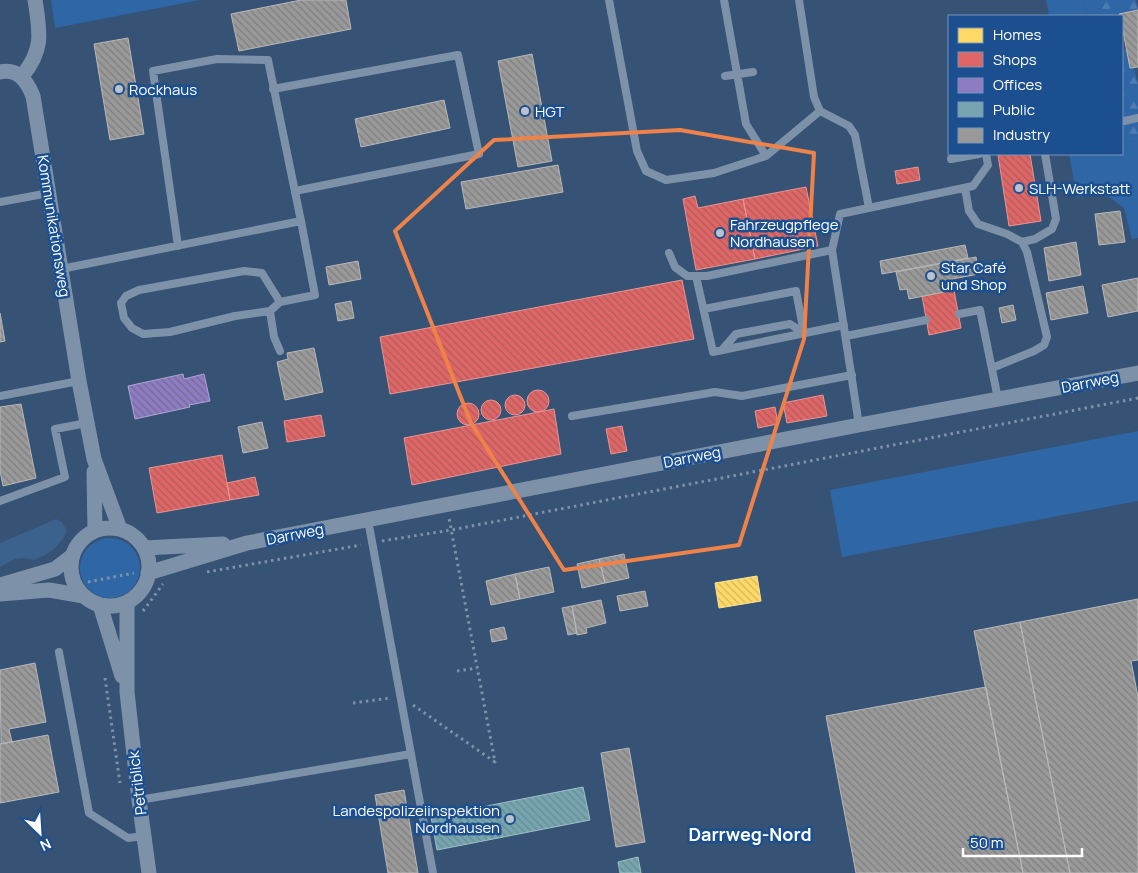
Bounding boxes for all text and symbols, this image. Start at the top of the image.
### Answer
legend [948,15,1123,155]
text: Homes [993,24,1042,45]
text: Shops [993,49,1037,70]
text: Offices [993,74,1042,95]
place label: Rockhaus [129,79,197,100]
marker: Rockhaus [113,83,125,95]
text: Public [993,99,1035,120]
place label: HGT [535,101,565,122]
marker: HGT [519,105,531,117]
text: Industry [993,124,1050,145]
street label: Kommunikationsweg [32,154,76,298]
place label: SLH-Werkstatt [1029,178,1130,199]
marker: SLH-Werkstatt [1013,182,1025,194]
place label: Fahrzeugpflege Nordhausen [730,214,839,252]
marker: Fahrzeugpflege Nordhausen [714,227,726,239]
place label: Star Café und Shop [941,257,1007,295]
marker: Star Café und Shop [925,270,937,282]
street label: Darrweg [1059,366,1121,398]
street label: Darrweg [661,441,723,473]
street label: Darrweg [264,518,326,550]
street label: Petriblick [123,749,151,816]
place label: Landespolizeiinspektion Nordhausen [333,800,500,838]
north arrow [15,808,65,858]
marker: Landespolizeiinspektion Nordhausen [504,813,516,825]
district label: Darrweg-Nord [688,822,812,846]
scale bar [963,826,1082,858]
text: 50 m [970,832,1004,853]
text: N [37,834,54,856]

